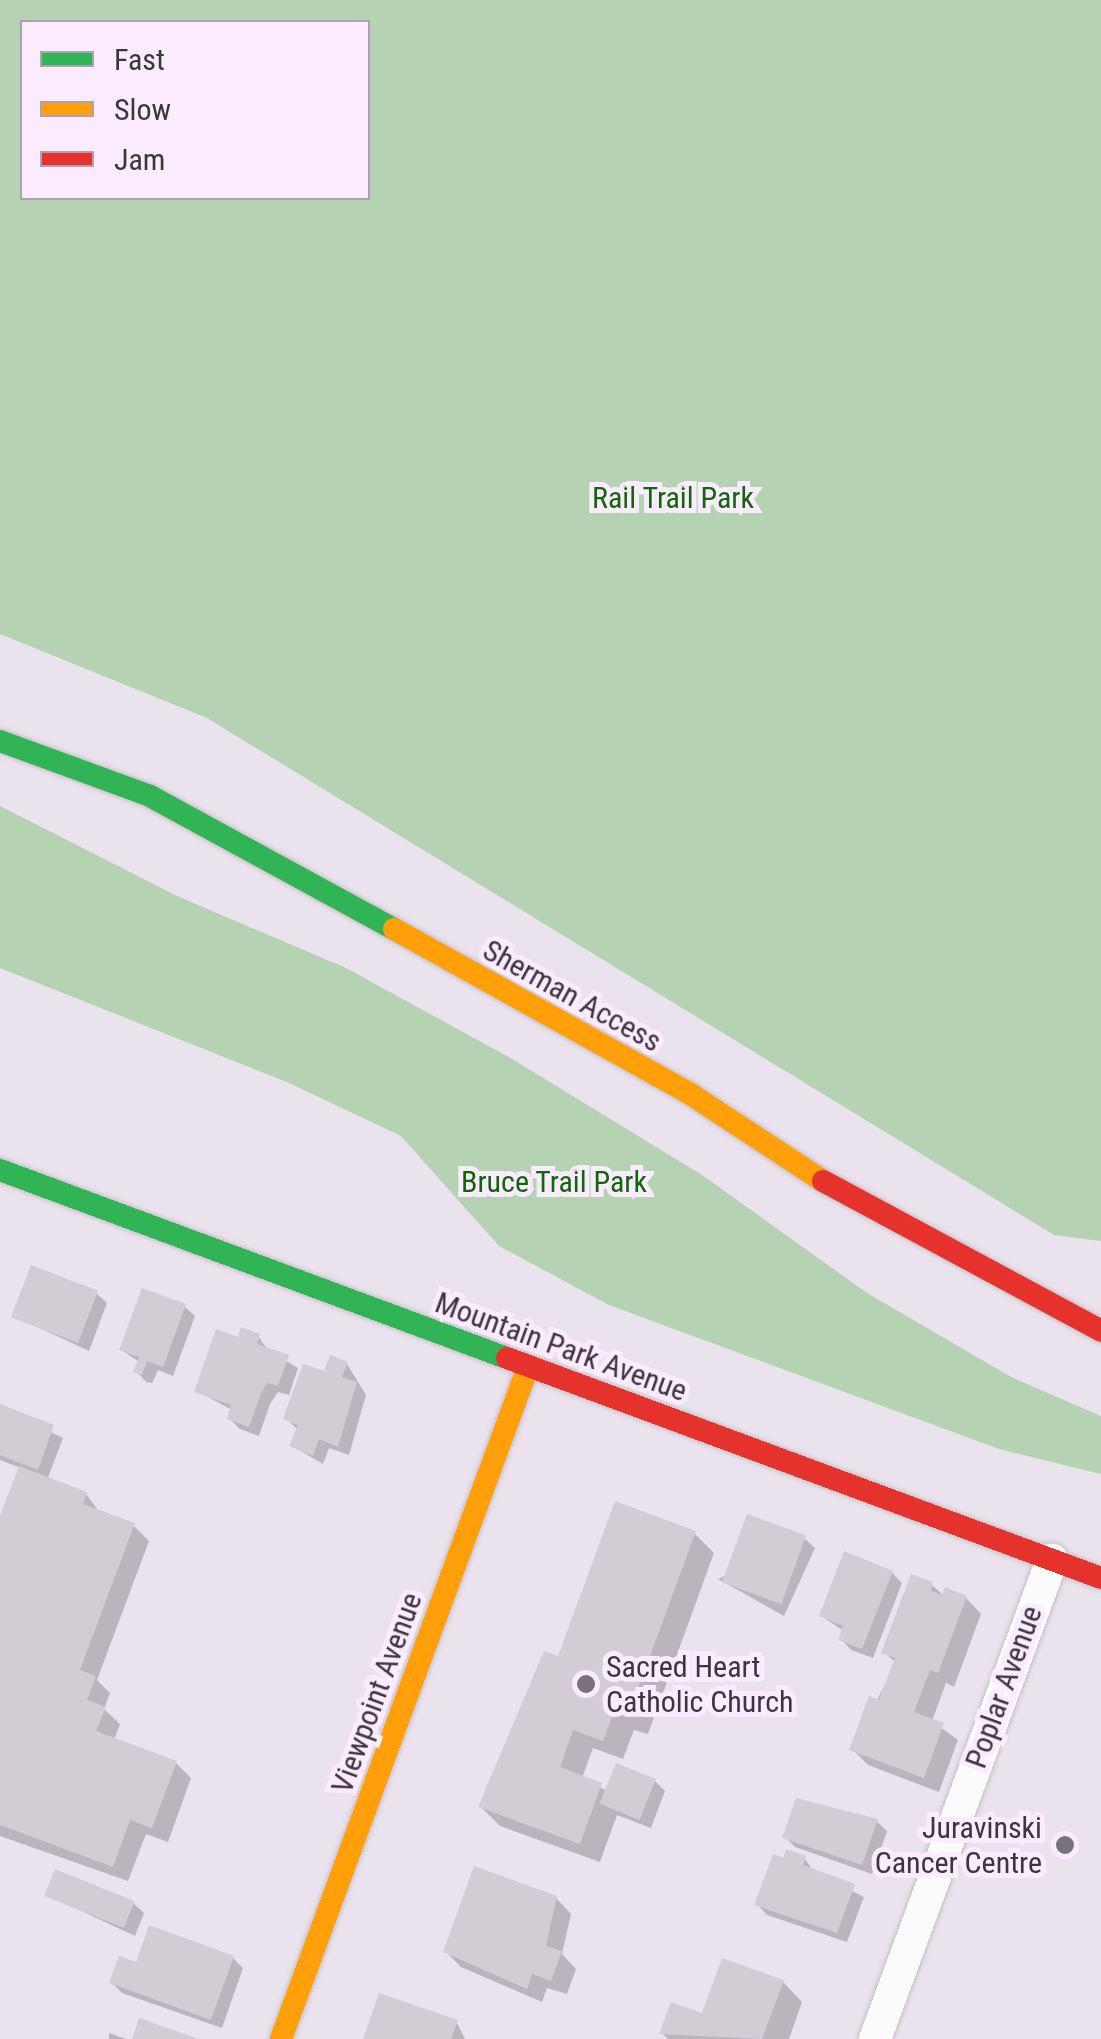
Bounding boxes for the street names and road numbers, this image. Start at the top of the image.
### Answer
street label: Sherman Access [477,932,667,1060]
street label: Mountain Park Avenue [430,1285,692,1409]
street label: Viewpoint Avenue [324,1588,430,1798]
street label: Poplar Avenue [958,1601,1050,1773]

